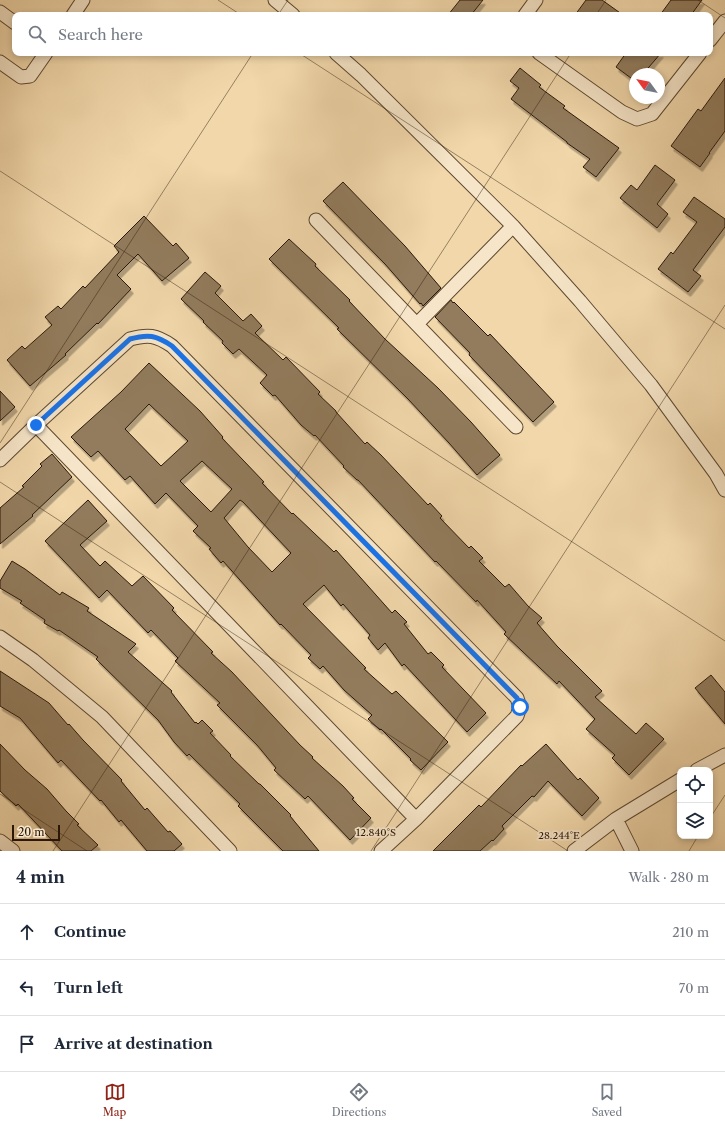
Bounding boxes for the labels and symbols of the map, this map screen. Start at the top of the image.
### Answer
north arrow [629,68,665,104]
route end [27,416,45,434]
route start [511,698,529,716]
scale bar [12,823,60,842]
text: 12.840°S [356,826,396,839]
text: 28.244°E [538,829,580,842]

